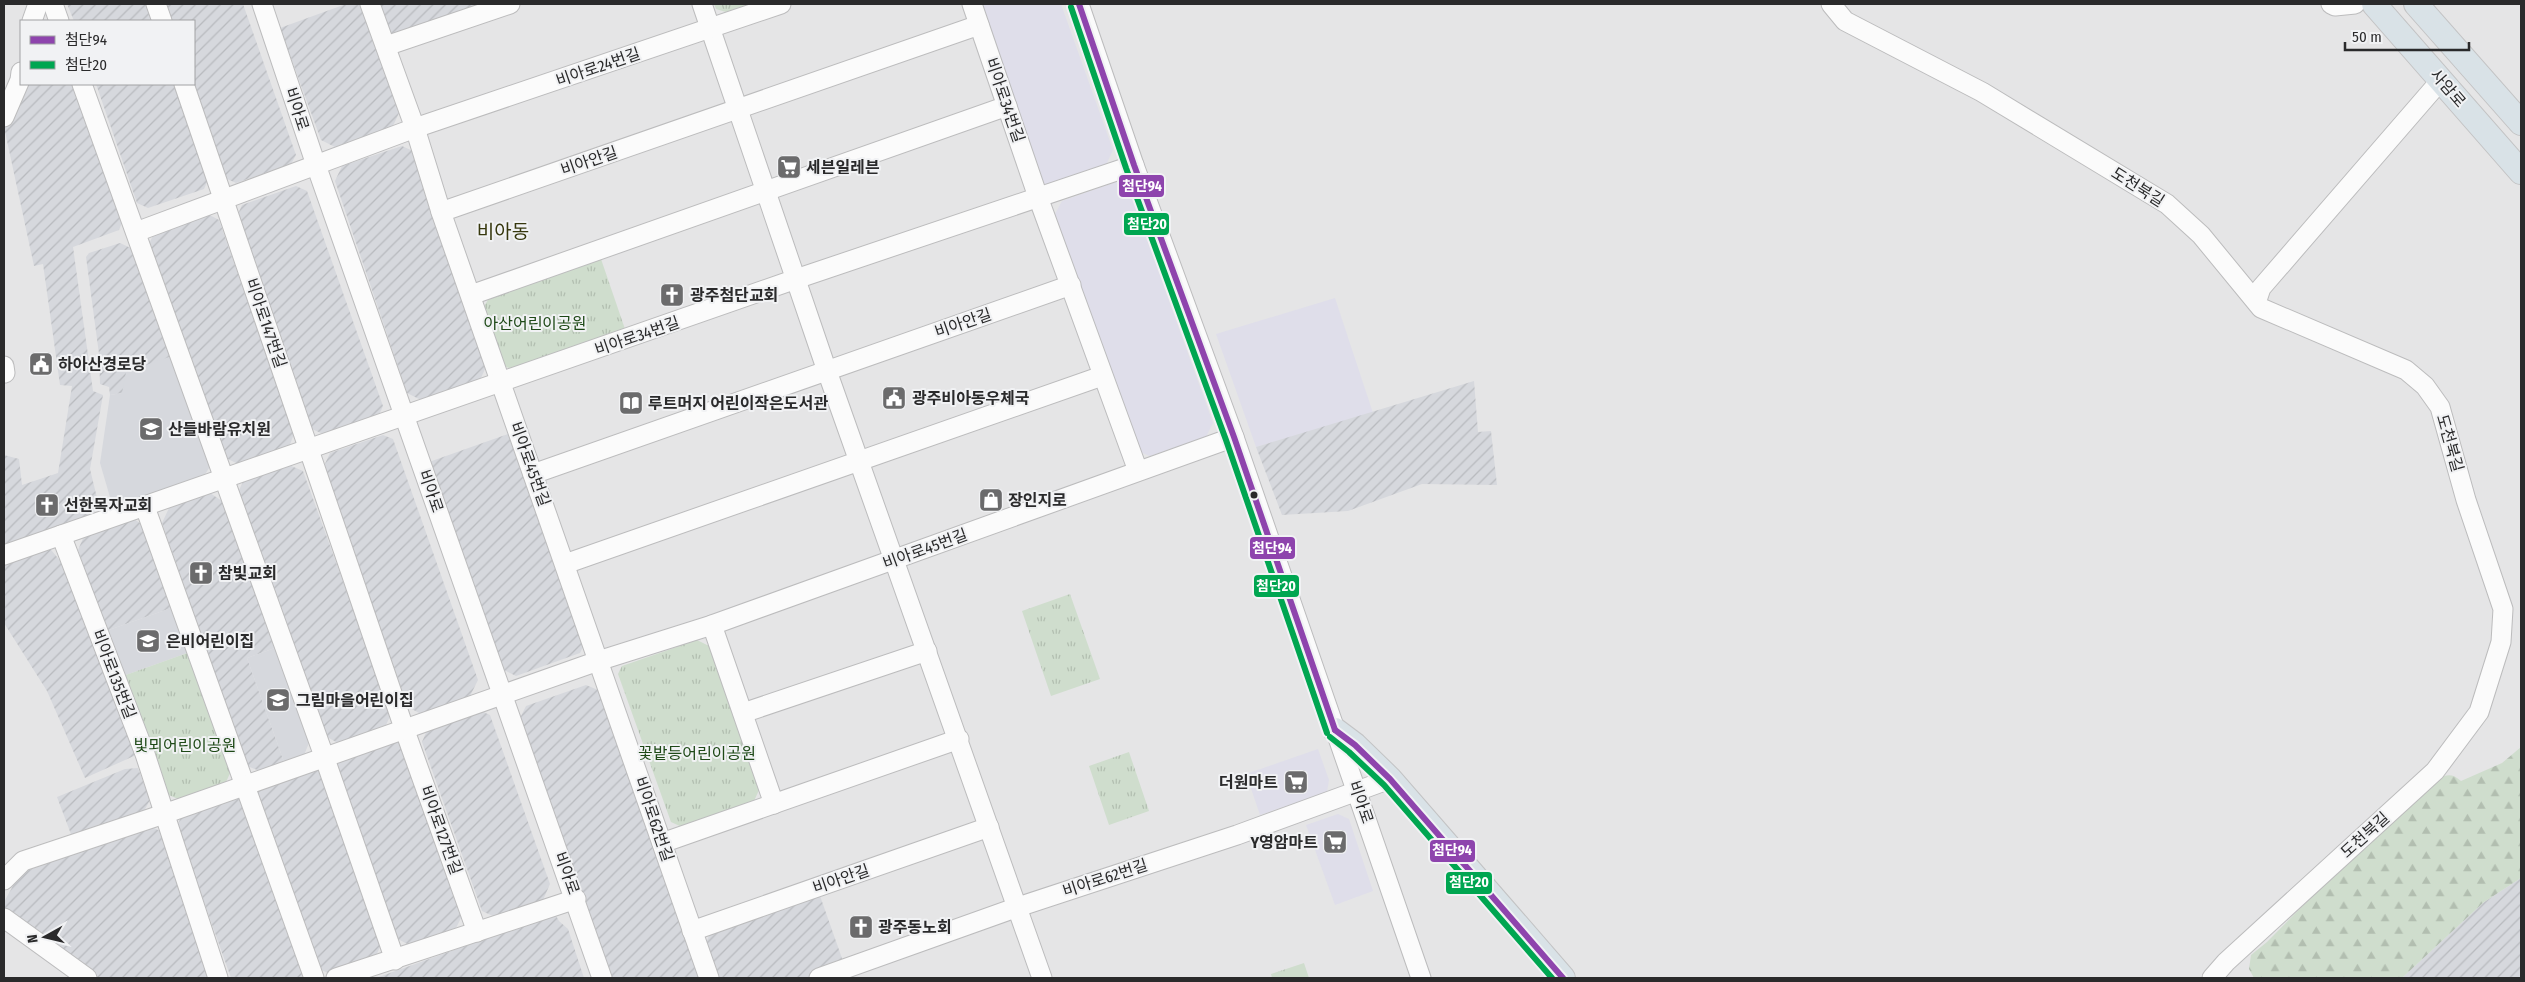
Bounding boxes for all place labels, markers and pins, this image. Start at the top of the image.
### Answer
supermarket icon: 세븐일레븐 [776,154,802,180]
place label: 세븐일레븐 [806,158,880,177]
church icon: 광주첨단교회 [659,282,685,308]
place label: 광주첨단교회 [690,286,778,305]
public building icon: 하아산경로당 [28,351,54,377]
place label: 하아산경로당 [58,355,147,374]
public building icon: 광주비아동우체국 [881,385,907,411]
place label: 광주비아동우체국 [912,389,1030,408]
library icon: 루트머지 어린이작은도서관 [618,390,644,416]
place label: 루트머지 어린이작은도서관 [648,394,828,413]
school or university icon: 산들바람유치원 [138,416,164,442]
place label: 산들바람유치원 [168,420,271,439]
shop icon: 장인지로 [978,487,1004,513]
unlabelled marker [1249,490,1259,500]
place label: 장인지로 [1008,491,1067,510]
church icon: 선한목자교회 [34,492,60,518]
place label: 선한목자교회 [64,496,152,515]
church icon: 참빛교회 [188,560,214,586]
place label: 참빛교회 [218,564,277,583]
school or university icon: 은비어린이집 [135,628,161,654]
place label: 은비어린이집 [166,632,254,651]
school or university icon: 그림마을어린이집 [265,687,291,713]
place label: 그림마을어린이집 [296,691,414,710]
supermarket icon: 더원마트 [1283,769,1309,795]
place label: 더원마트 [1219,773,1278,792]
supermarket icon: Y영암마트 [1322,829,1348,855]
place label: Y영암마트 [1249,833,1318,852]
church icon: 광주동노회 [848,914,874,940]
place label: 광주동노회 [878,918,952,937]

